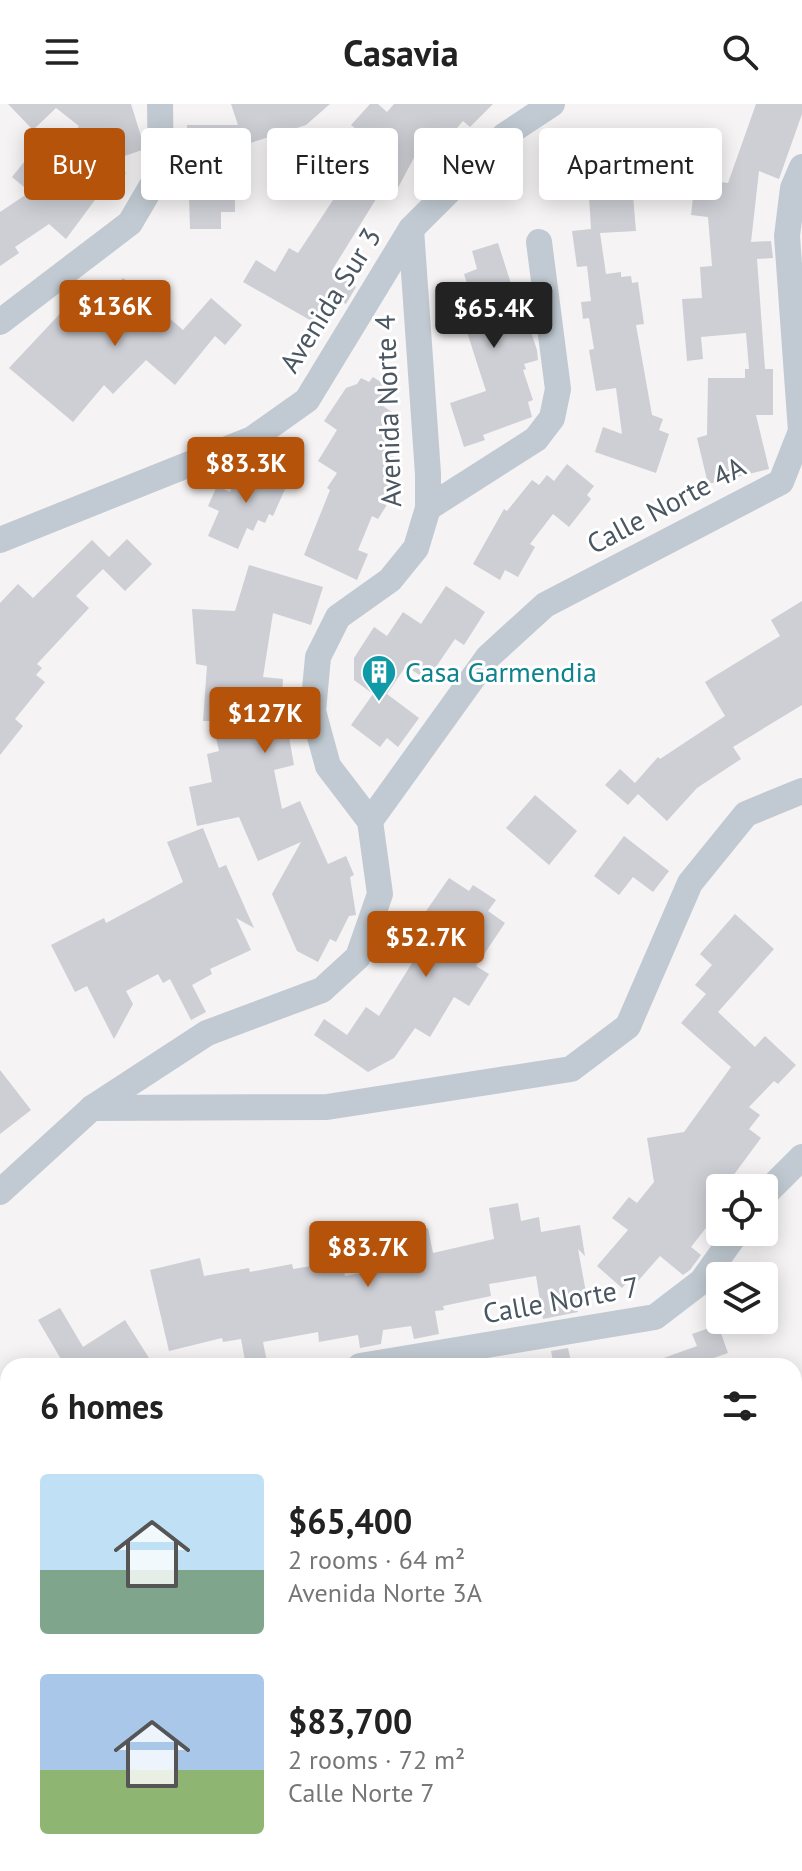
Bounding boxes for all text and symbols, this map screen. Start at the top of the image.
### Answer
text: Casavia [343,29,459,76]
icon: menu [40,30,84,74]
icon: search [718,30,762,74]
chip: Buy [24,128,125,200]
chip: Rent [141,128,251,200]
chip: Filters [267,128,398,200]
chip: New [414,128,523,200]
chip: Apartment [539,128,722,200]
street label: Avenida Sur 3 [270,220,389,379]
pin: $136K [59,280,171,348]
pin: $65.4K [429,282,559,350]
text: $136K [77,289,153,322]
text: $65.4K [453,291,535,324]
street label: Avenida Norte 4 [366,314,409,508]
pin: $83.3K [181,437,311,505]
text: $83.3K [205,446,287,479]
street label: Calle Norte 4A [580,447,752,562]
building icon: Casa Garmendia [360,653,398,703]
place label: Casa Garmendia [405,653,597,690]
pin: $127K [209,687,321,755]
text: $127K [227,696,303,729]
pin: $52.7K [361,911,491,979]
text: $52.7K [385,920,467,953]
map controls [706,1174,778,1334]
button: locate [706,1174,778,1246]
pin: $83.7K [303,1221,433,1289]
text: $83.7K [327,1230,409,1263]
button: layers [706,1262,778,1334]
street label: Calle Norte 7 [480,1268,642,1331]
text: 6 homes [40,1384,164,1428]
icon: filters [718,1384,762,1428]
text: $65,400 [288,1499,412,1543]
icon: home [104,1506,200,1602]
text: 2 rooms · 64 m² [288,1543,465,1576]
text: Avenida Norte 3A [288,1576,482,1609]
text: $83,700 [288,1699,412,1743]
icon: home [104,1706,200,1802]
text: 2 rooms · 72 m² [288,1743,465,1776]
text: Calle Norte 7 [288,1776,435,1809]

